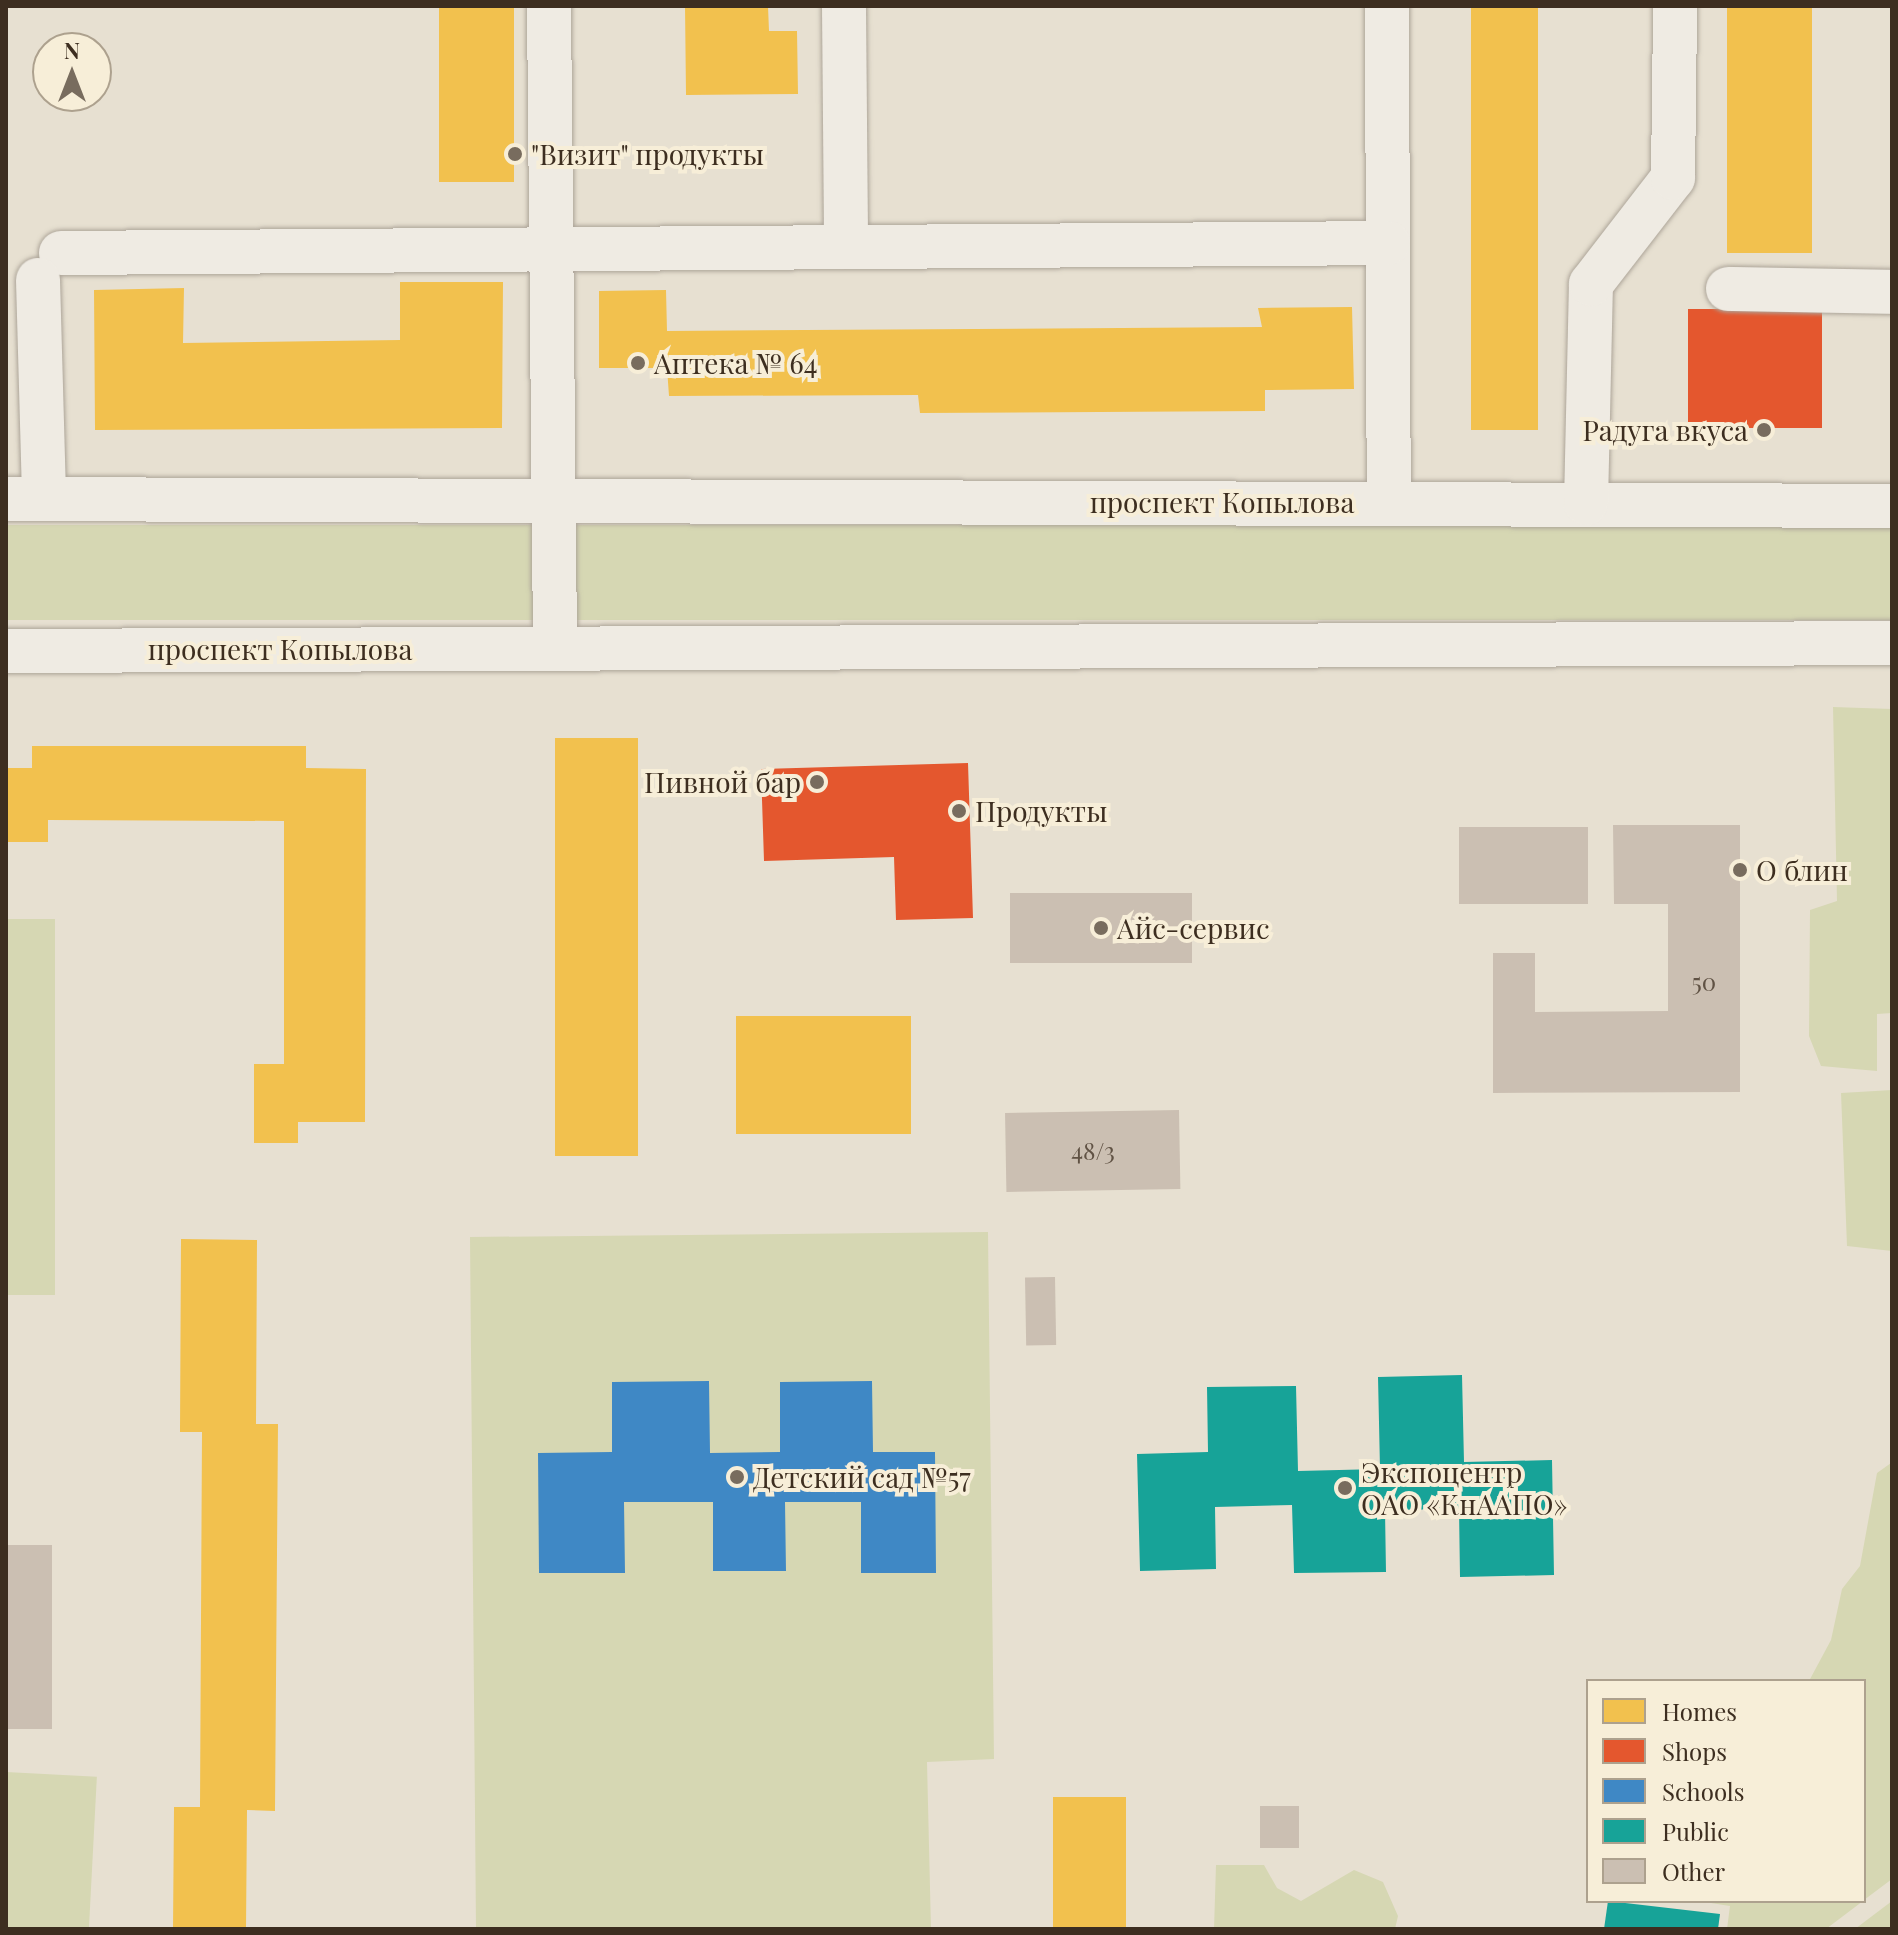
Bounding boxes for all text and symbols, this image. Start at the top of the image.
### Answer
north arrow [32,32,112,112]
text: N [64,35,80,65]
place label: "Визит" продукты [531,137,764,171]
marker: "Визит" продукты [506,145,524,163]
place label: Аптека № 64 [654,346,818,380]
marker: Аптека № 64 [629,354,647,372]
place label: Радуга вкуса [1583,413,1748,447]
marker: Радуга вкуса [1755,421,1773,439]
street label: проспект Копылова [1090,485,1354,519]
street label: проспект Копылова [148,632,412,666]
place label: Пивной бар [644,765,801,799]
marker: Пивной бар [808,773,826,791]
place label: Продукты [975,794,1107,828]
marker: Продукты [950,802,968,820]
place label: О блин [1756,853,1848,887]
marker: О блин [1731,861,1749,879]
place label: Айс-сервис [1117,911,1270,945]
marker: Айс-сервис [1092,919,1110,937]
house number: 50 [1692,968,1716,996]
house number: 48/3 [1071,1137,1115,1165]
place label: Экспоцентр ОАО «КнААПО» [1361,1455,1567,1521]
place label: Детский сад №57 [753,1460,971,1494]
marker: Детский сад №57 [728,1468,746,1486]
marker: Экспоцентр ОАО «КнААПО» [1336,1479,1354,1497]
legend [1586,1679,1866,1903]
text: Homes [1662,1695,1737,1727]
text: Shops [1662,1735,1727,1767]
text: Schools [1662,1775,1744,1807]
text: Public [1662,1815,1729,1847]
text: Other [1662,1855,1725,1887]

